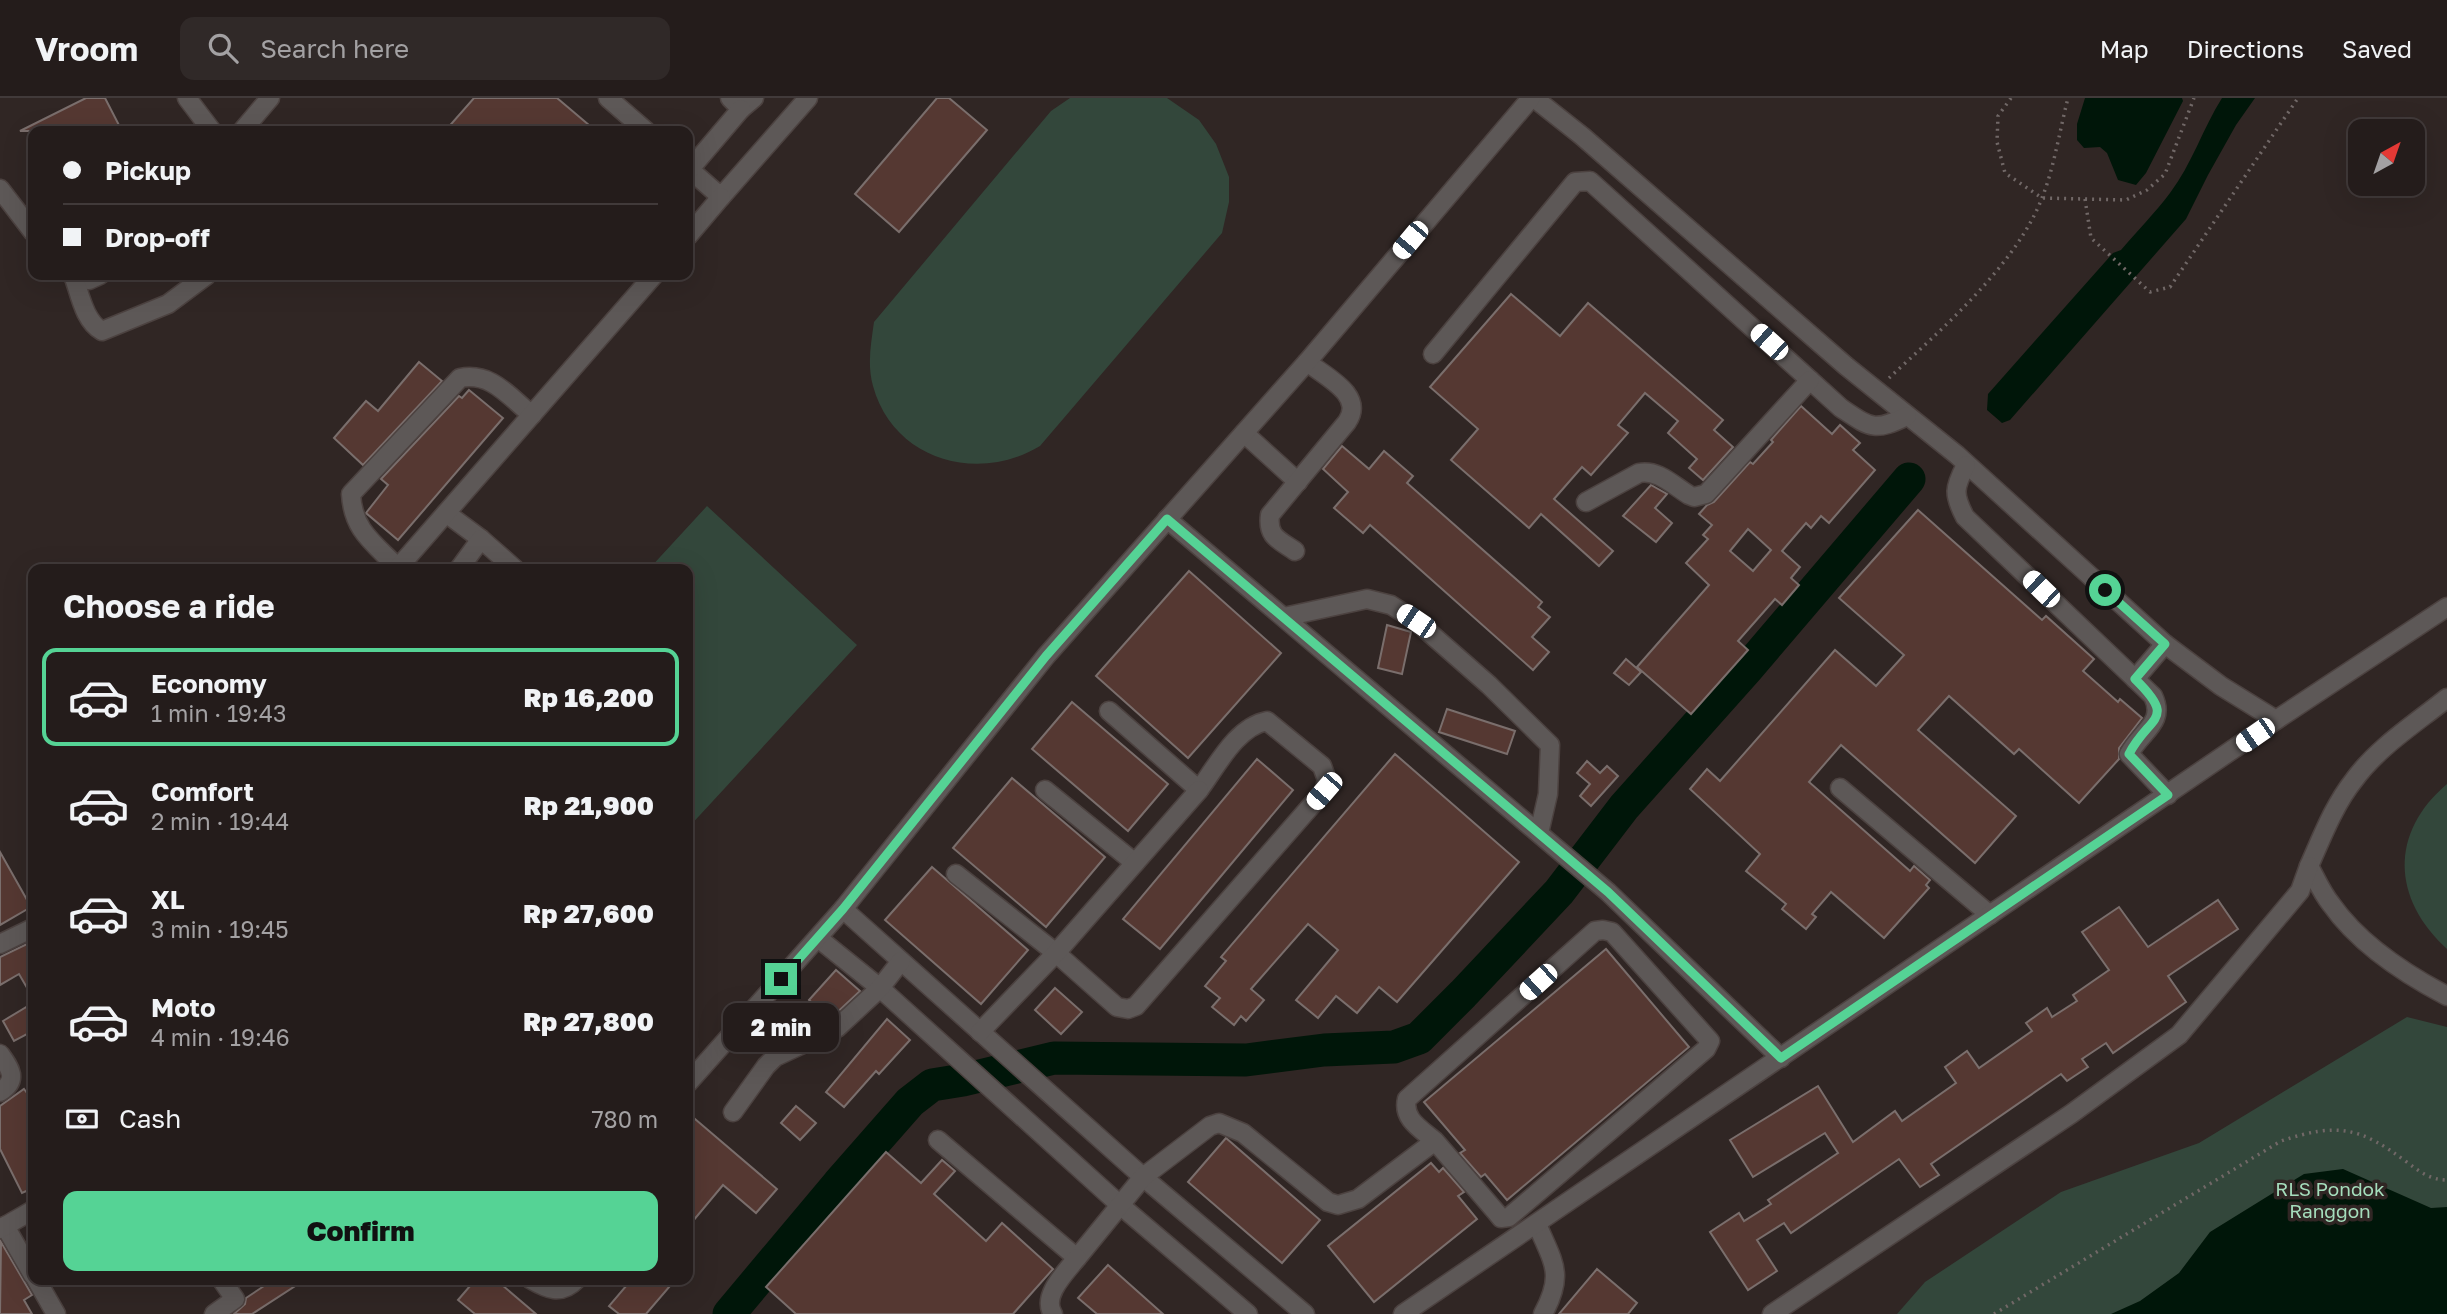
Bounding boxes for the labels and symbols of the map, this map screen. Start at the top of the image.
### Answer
north arrow [2348,119,2426,196]
car [1389,217,1432,263]
car [1747,320,1792,364]
car [2019,567,2064,611]
route start [2089,574,2121,606]
car [1393,601,1440,641]
car [2232,714,2279,756]
car [1303,768,1346,814]
car [1516,960,1561,1004]
route end [765,963,797,995]
callout: 2 min [723,1004,839,1052]
park label: RLS Pondok Ranggon [2275,1177,2385,1222]

